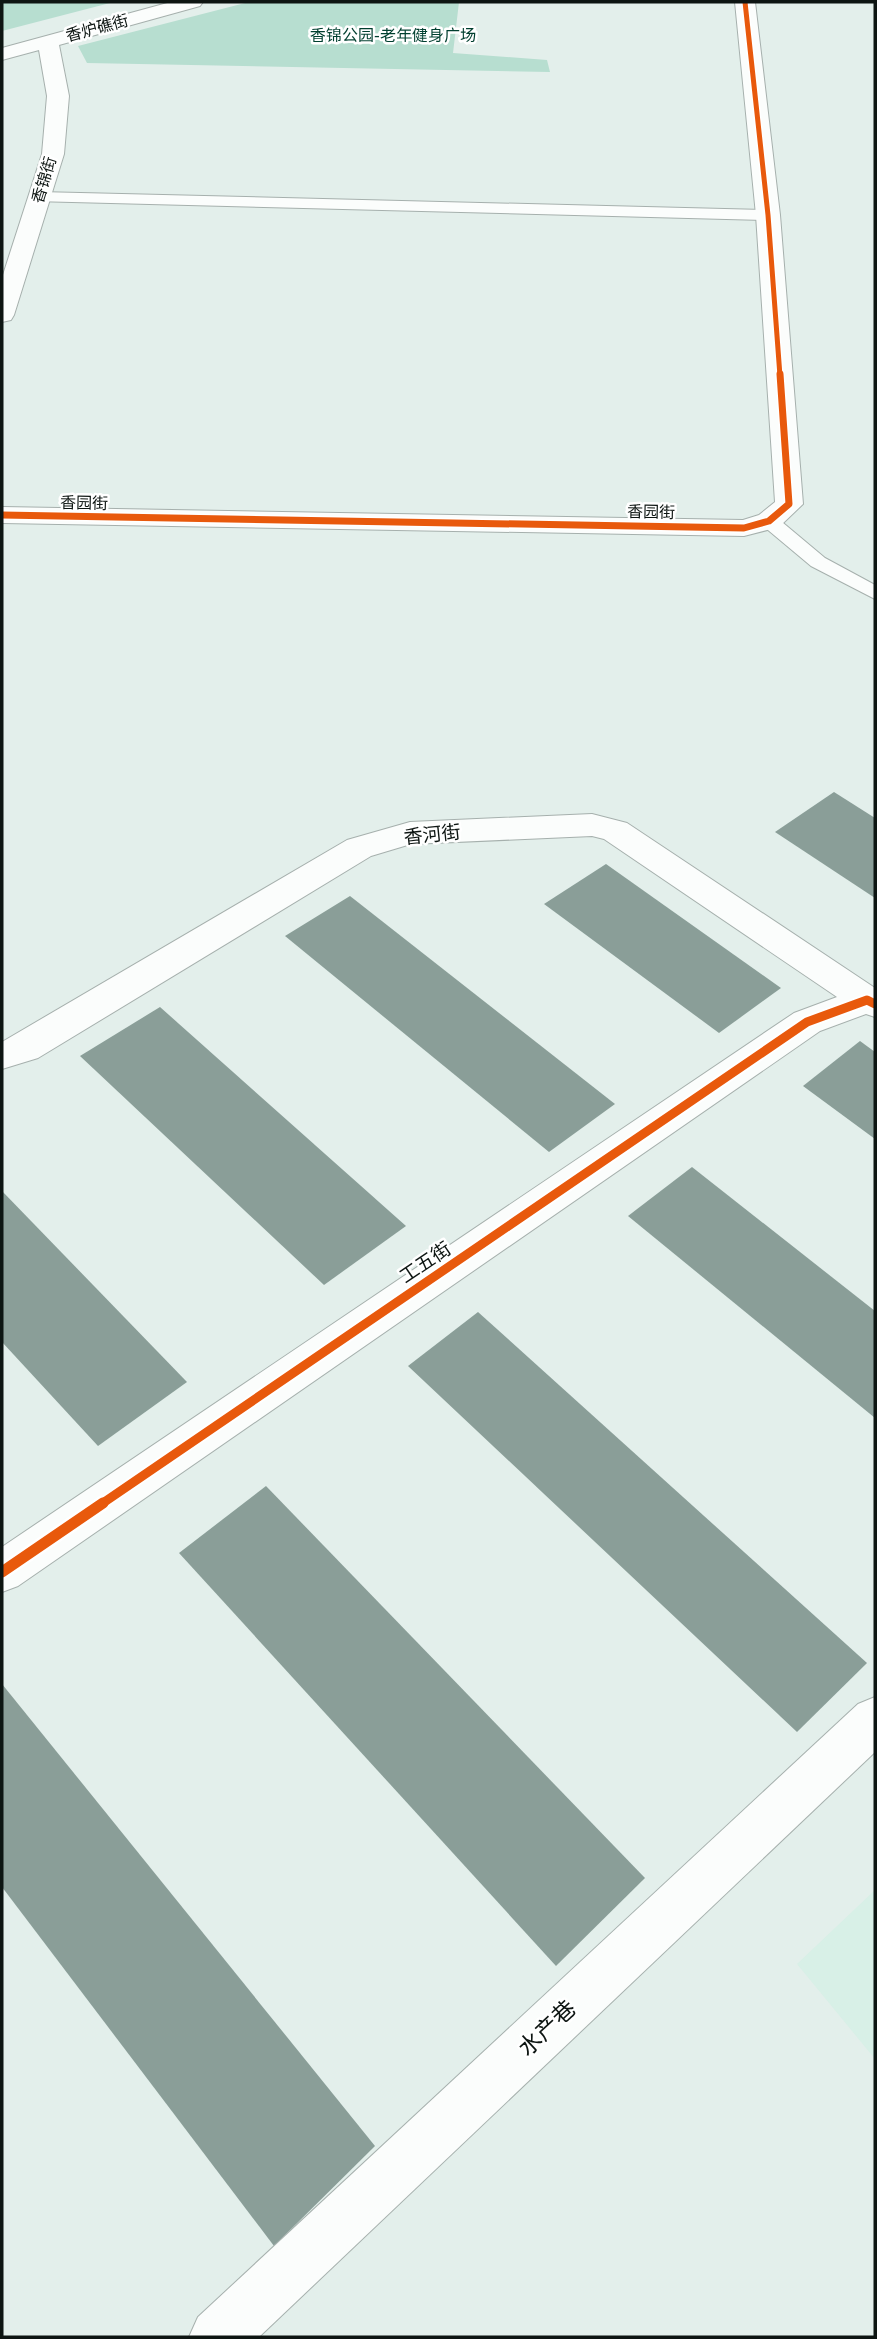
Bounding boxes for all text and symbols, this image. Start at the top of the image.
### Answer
street label: 香炉礁街 [64,11,130,45]
park label: 香锦公园-老年健身广场 [310,26,476,45]
street label: 香锦街 [28,154,60,206]
street label: 香园街 [60,493,108,513]
street label: 香园街 [627,502,675,522]
street label: 香河街 [402,820,462,848]
street label: 工五街 [395,1237,455,1287]
street label: 水产巷 [513,1995,581,2061]

